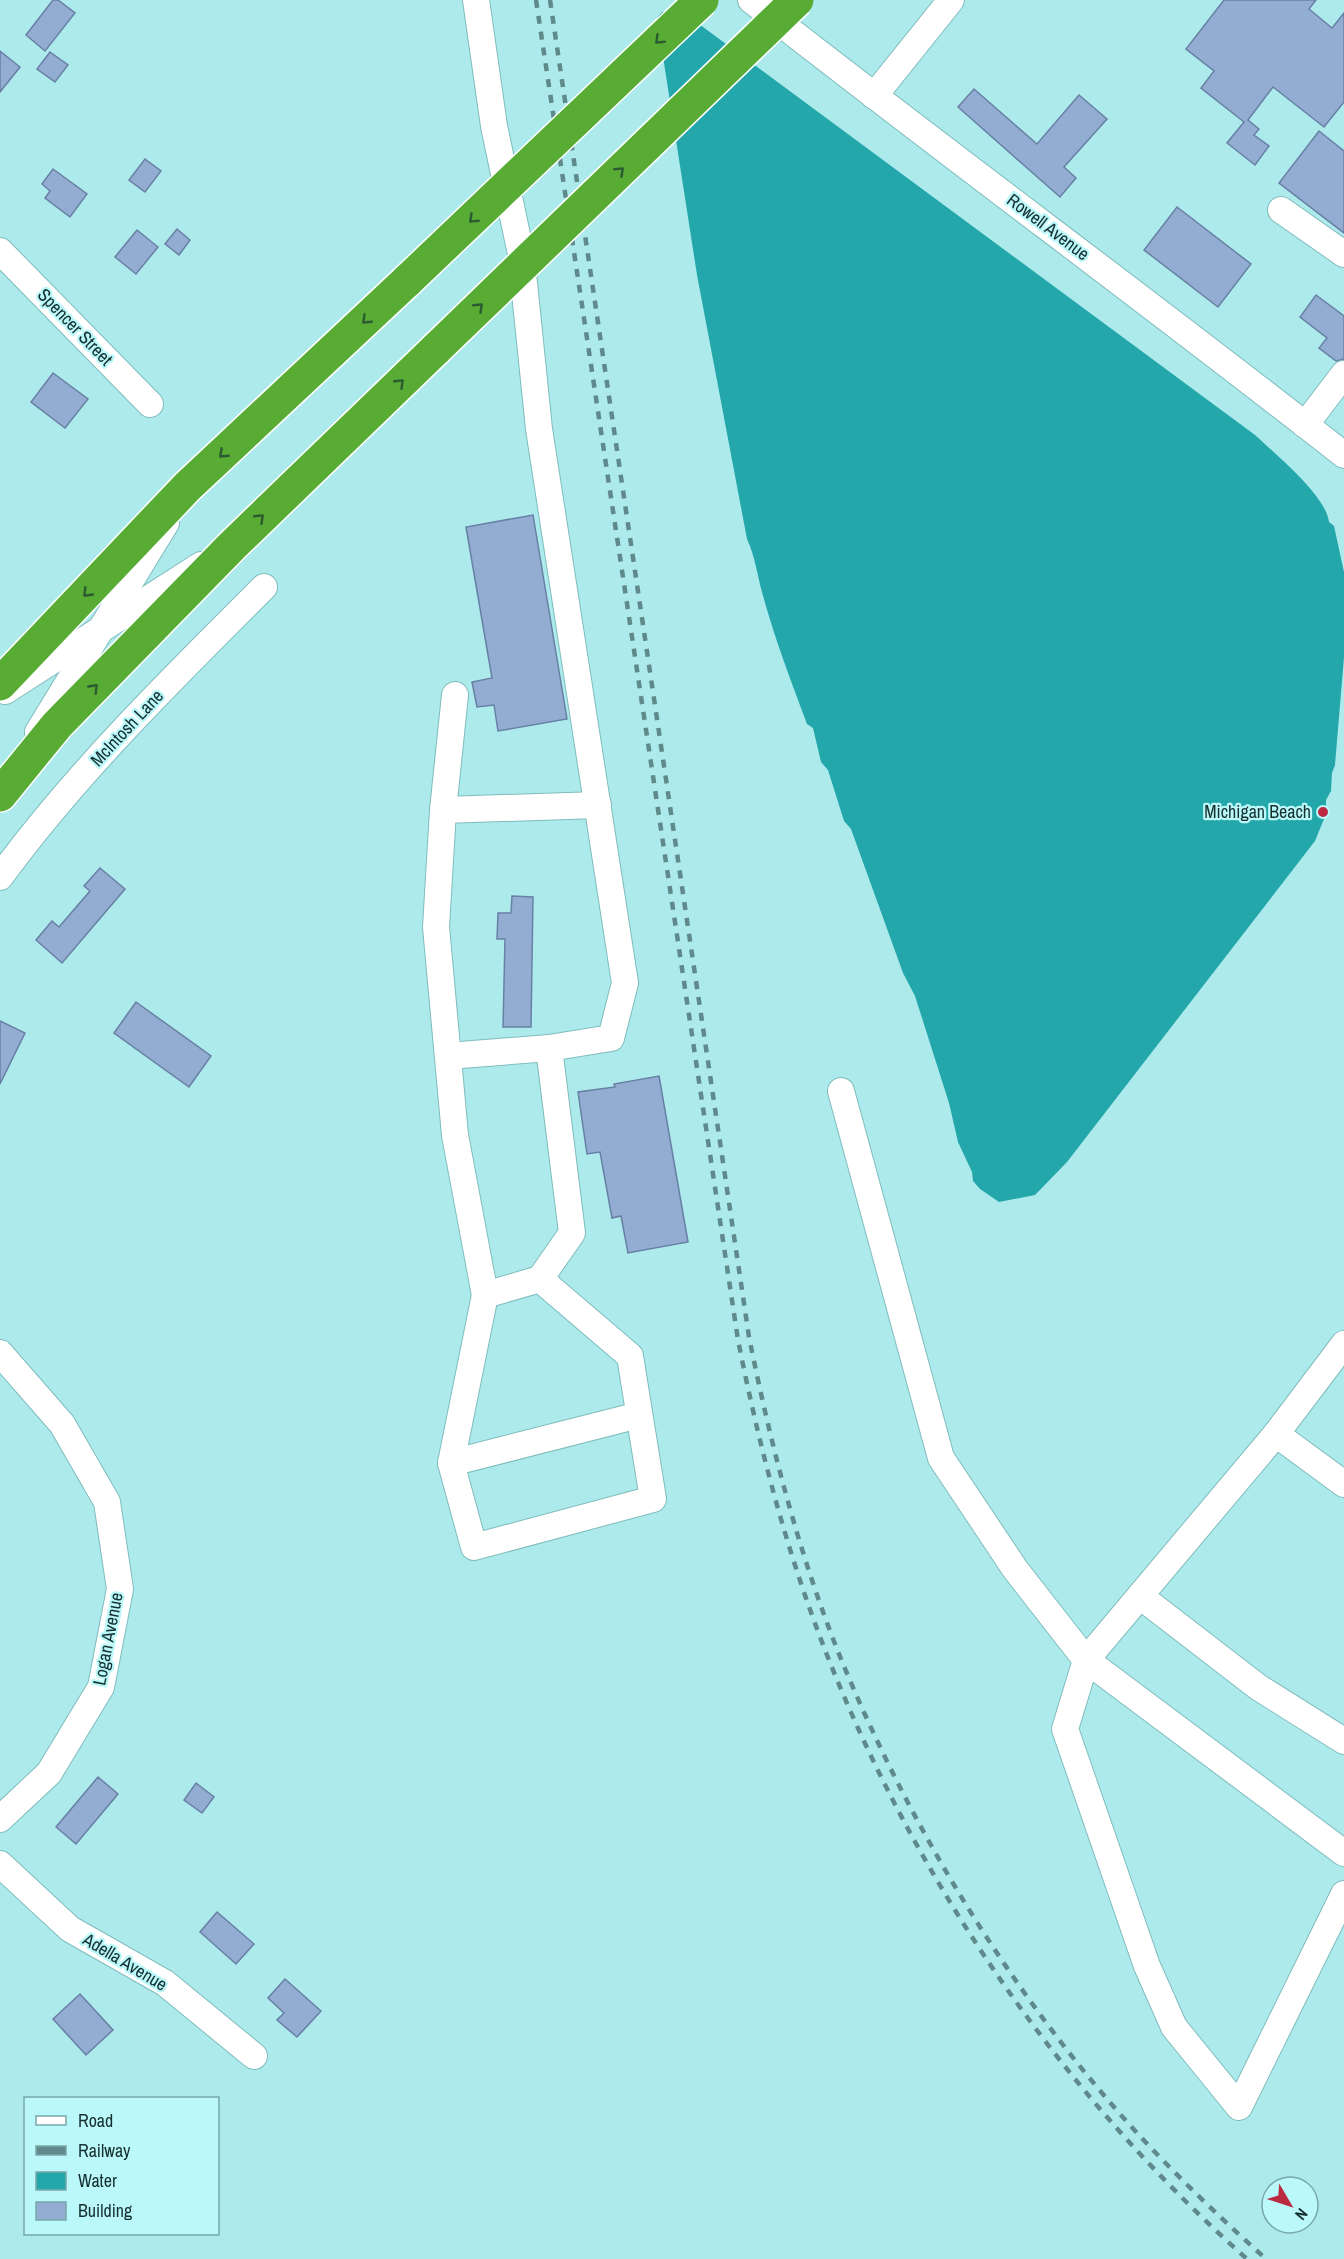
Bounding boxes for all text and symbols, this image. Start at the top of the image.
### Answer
one-way arrow [656,33,667,44]
one-way arrow [612,168,623,179]
street label: Rowell Avenue [1002,187,1095,266]
one-way arrow [469,211,480,222]
street label: Spencer Street [32,283,119,371]
one-way arrow [473,303,483,314]
one-way arrow [362,313,372,324]
one-way arrow [394,379,404,390]
one-way arrow [220,446,231,457]
one-way arrow [252,515,263,526]
one-way arrow [83,585,94,596]
street label: McIntosh Lane [84,684,169,772]
one-way arrow [87,684,98,694]
place label: Michigan Beach [1204,799,1311,824]
marker: Michigan Beach [1316,805,1330,819]
street label: Logan Avenue [86,1590,129,1687]
street label: Adella Avenue [78,1926,172,1997]
legend [24,2097,219,2235]
text: Road [78,2108,113,2133]
text: Railway [78,2138,131,2163]
text: Water [78,2168,117,2193]
north arrow [1260,2175,1320,2235]
text: Building [78,2198,133,2223]
text: N [1290,2204,1313,2225]

